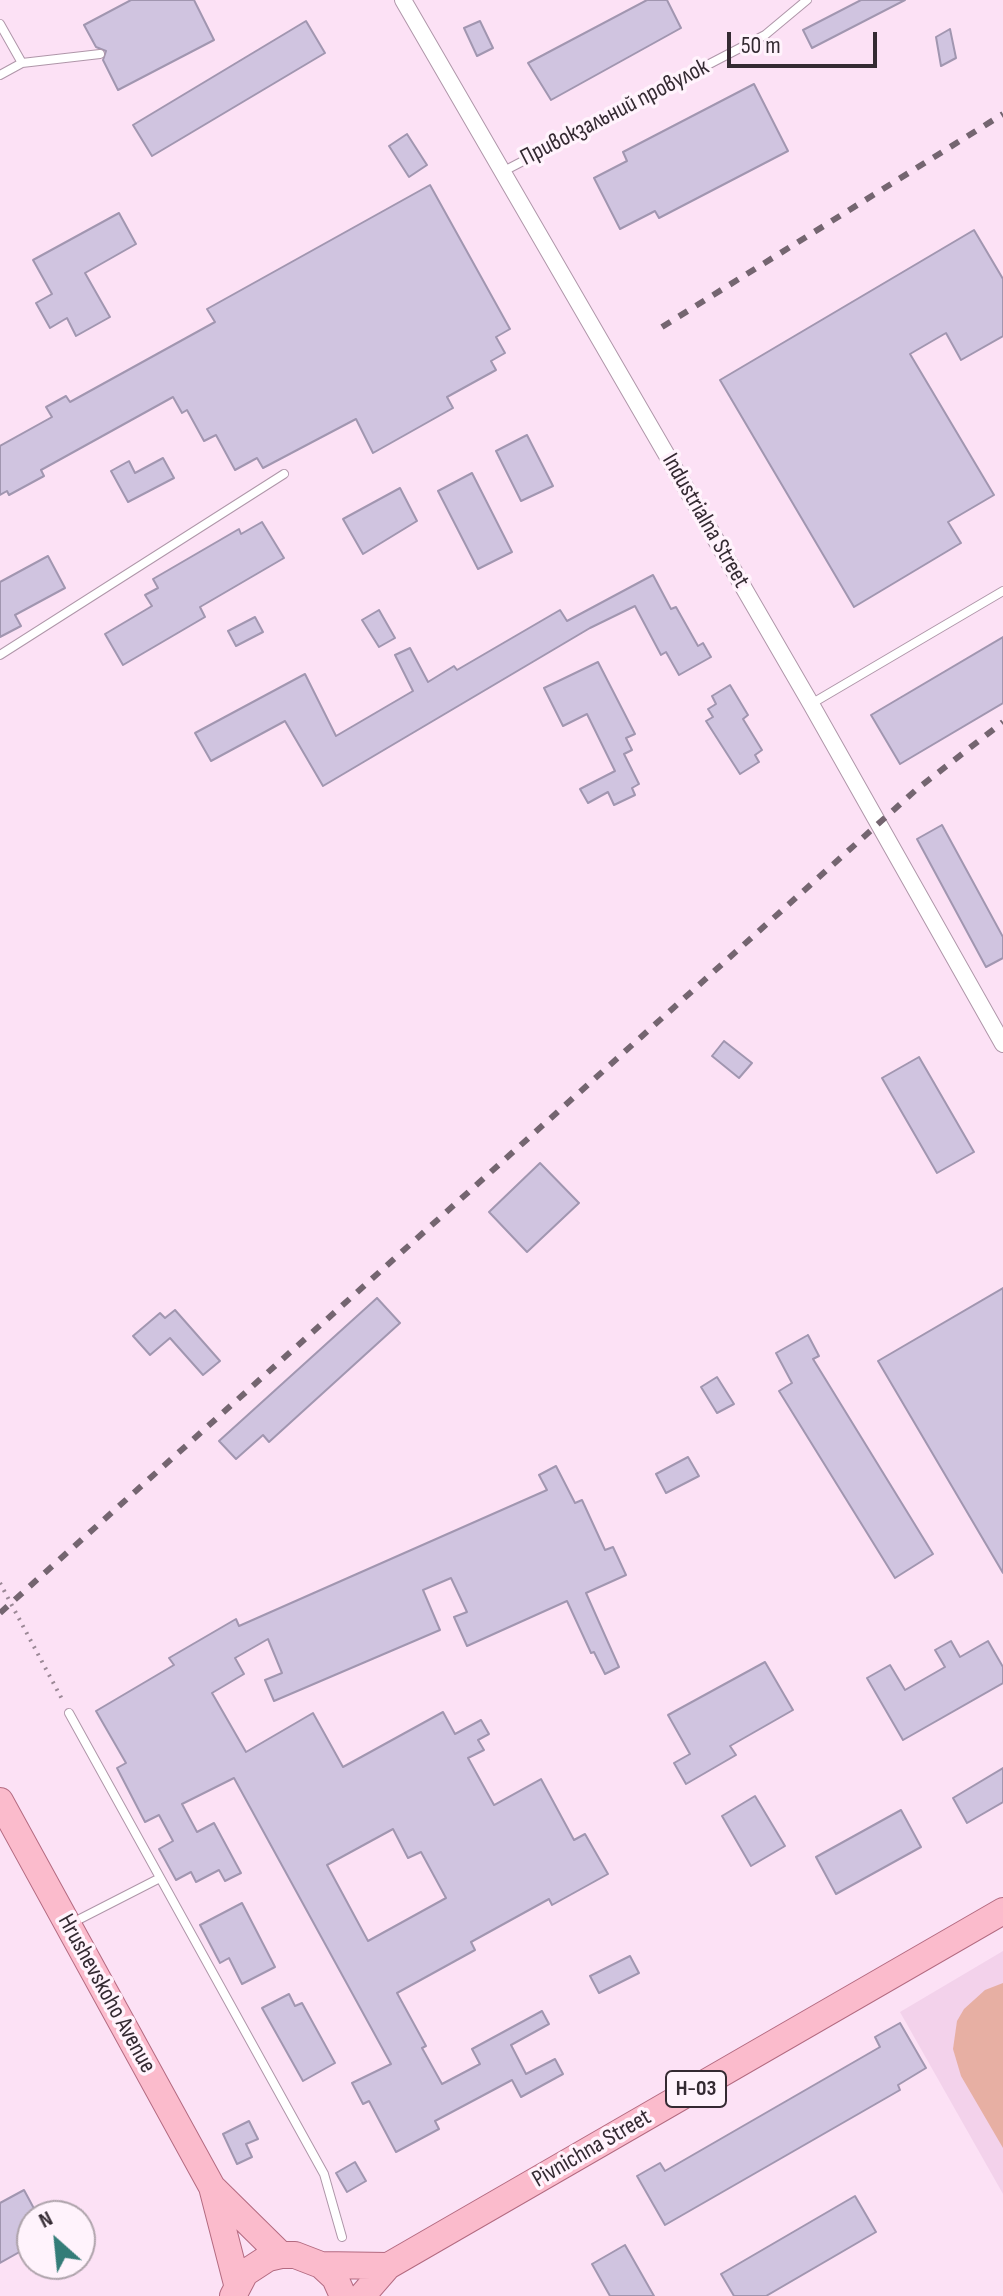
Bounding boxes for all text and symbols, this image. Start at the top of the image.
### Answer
scale bar [731,16,881,66]
text: 50 m [741,31,781,60]
street label: Привокзальний провулок [516,53,714,173]
street label: Industrialna Street [655,449,755,593]
street label: Hrushevskoho Avenue [51,1910,161,2078]
road number: Н-03 [666,2071,726,2107]
street label: Pivnichna Street [527,2103,657,2195]
north arrow [16,2200,96,2280]
text: N [34,2205,57,2235]

